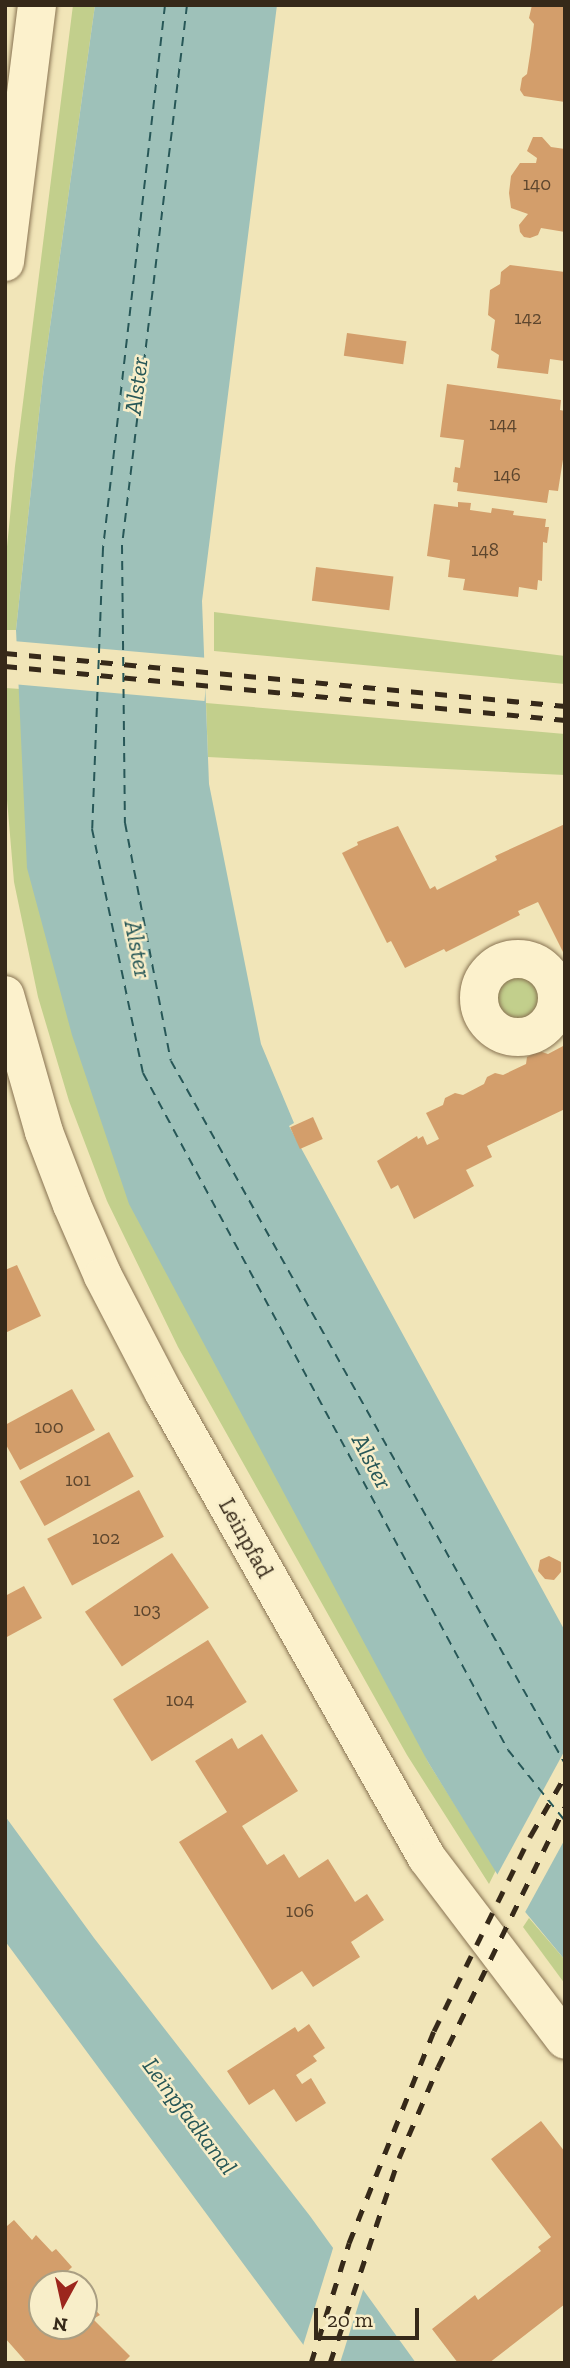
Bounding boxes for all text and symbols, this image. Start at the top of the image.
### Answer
house number: 140 [523,173,551,195]
house number: 142 [514,307,542,329]
water label: Alster [118,356,154,416]
house number: 144 [489,413,517,435]
house number: 146 [493,464,521,486]
house number: 148 [471,539,499,561]
water label: Alster [118,918,158,980]
house number: 100 [34,1416,64,1438]
water label: Alster [346,1429,398,1493]
house number: 101 [65,1469,91,1491]
street label: Leinpfad [213,1493,279,1583]
house number: 102 [92,1527,120,1549]
house number: 103 [133,1599,161,1621]
house number: 104 [166,1689,194,1711]
house number: 106 [286,1900,314,1922]
water label: Leinpfadkanal [137,2052,243,2180]
north arrow [28,2270,98,2340]
scale bar [318,2294,423,2338]
text: 20 m [327,2307,373,2332]
text: N [52,2312,69,2337]

